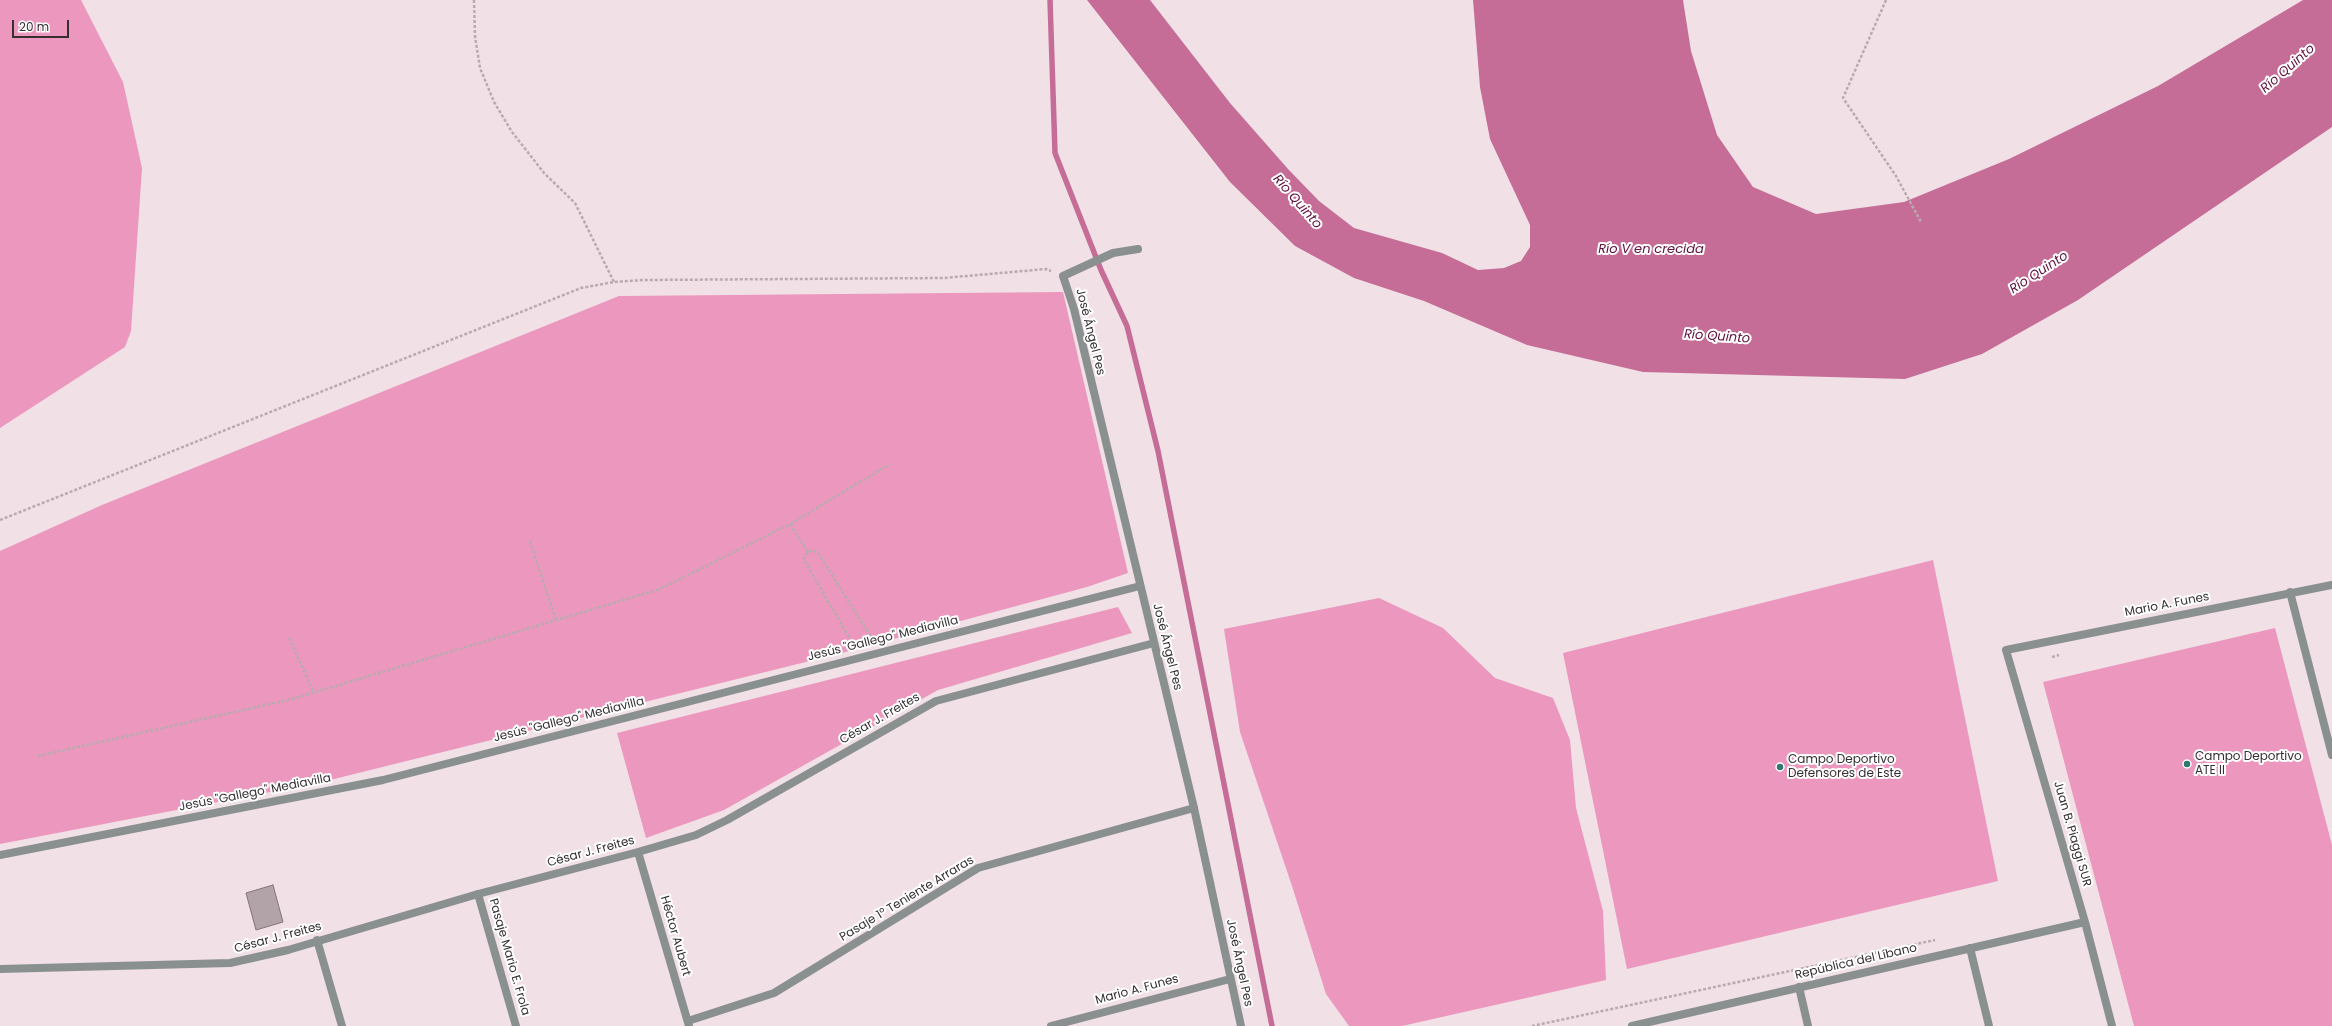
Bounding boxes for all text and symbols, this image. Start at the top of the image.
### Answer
scale bar [14,12,71,38]
text: 20 m [19,18,49,35]
water label: Río Quinto [2258,41,2318,97]
water label: Río Quinto [1269,172,1325,232]
water label: Río V en crecida [1598,242,1704,258]
water label: Río Quinto [2007,248,2071,298]
street label: José Ángel Pes [1072,287,1108,377]
water label: Río Quinto [1683,327,1751,347]
street label: Mario A. Funes [2124,590,2210,620]
street label: José Ángel Pes [1149,602,1185,692]
street label: Jesús "Gallego" Mediavilla [806,613,960,665]
street label: César J. Freites [838,690,922,748]
street label: Jesús "Gallego" Mediavilla [492,694,646,746]
place label: Campo Deportivo ATE II [2195,750,2302,778]
place label: Campo Deportivo Defensores de Este [1788,753,1901,781]
marker: Campo Deportivo ATE II [2182,759,2192,769]
marker: Campo Deportivo Defensores de Este [1775,762,1785,772]
street label: Jesús "Gallego" Mediavilla [178,771,332,815]
street label: Juan B. Piaggi SUR [2050,780,2094,888]
street label: César J. Freites [546,833,636,871]
street label: Pasaje 1º Teniente Arraras [837,853,977,945]
street label: Héctor Aubert [657,894,693,978]
street label: Pasaje Mario E. Frola [485,897,533,1017]
street label: José Ángel Pes [1223,918,1255,1008]
street label: César J. Freites [233,919,323,957]
street label: República del Líbano [1794,941,1918,983]
street label: Mario A. Funes [1094,972,1180,1008]

